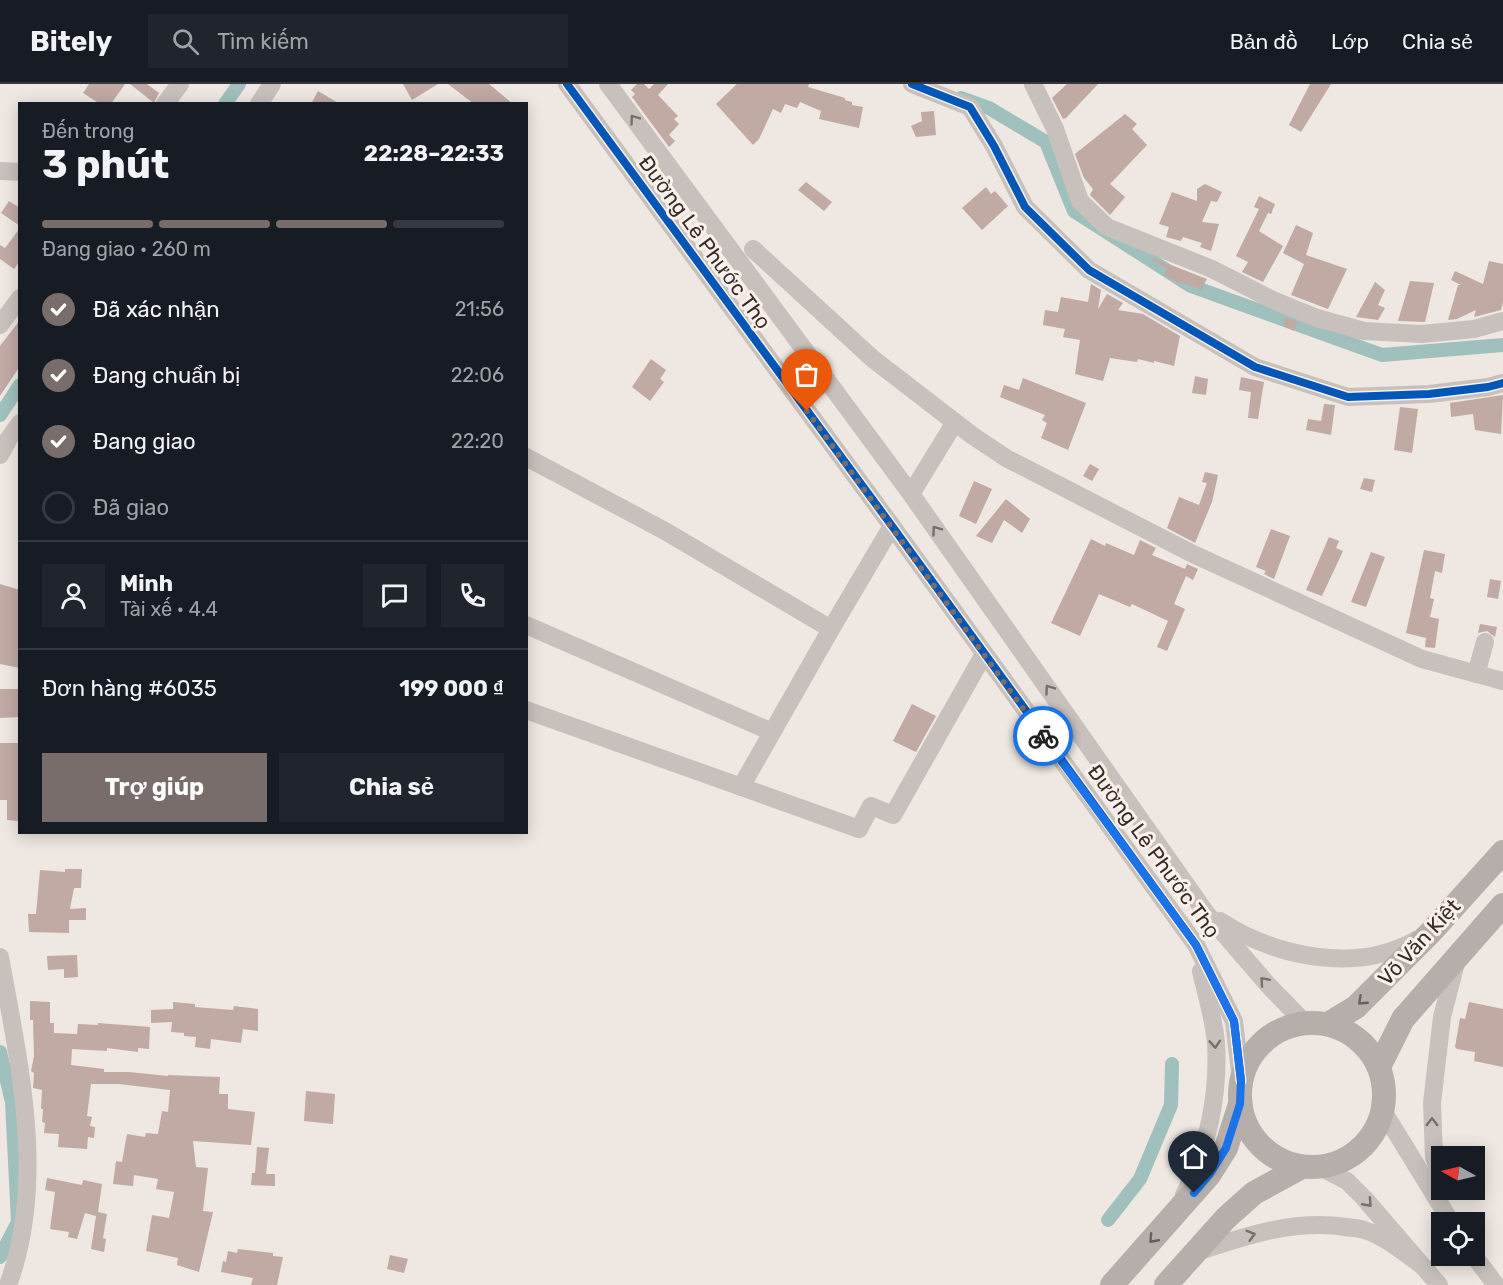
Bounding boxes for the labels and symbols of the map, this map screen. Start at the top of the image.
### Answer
one-way arrow [630,114,641,125]
street label: Đường Lê Phước Thọ [634,151,776,333]
pin [781,349,832,411]
one-way arrow [932,525,943,536]
one-way arrow [1045,684,1056,695]
courier [1013,706,1073,766]
street label: Đường Lê Phước Thọ [1083,760,1225,942]
street label: Võ Văn Kiệt [1373,894,1465,990]
one-way arrow [1260,977,1271,987]
one-way arrow [1359,994,1369,1005]
one-way arrow [1208,1040,1221,1049]
one-way arrow [1426,1117,1438,1126]
pin [1168,1131,1219,1193]
north arrow [1431,1146,1485,1200]
one-way arrow [1361,1196,1372,1206]
one-way arrow [1245,1230,1256,1242]
one-way arrow [1149,1232,1160,1243]

